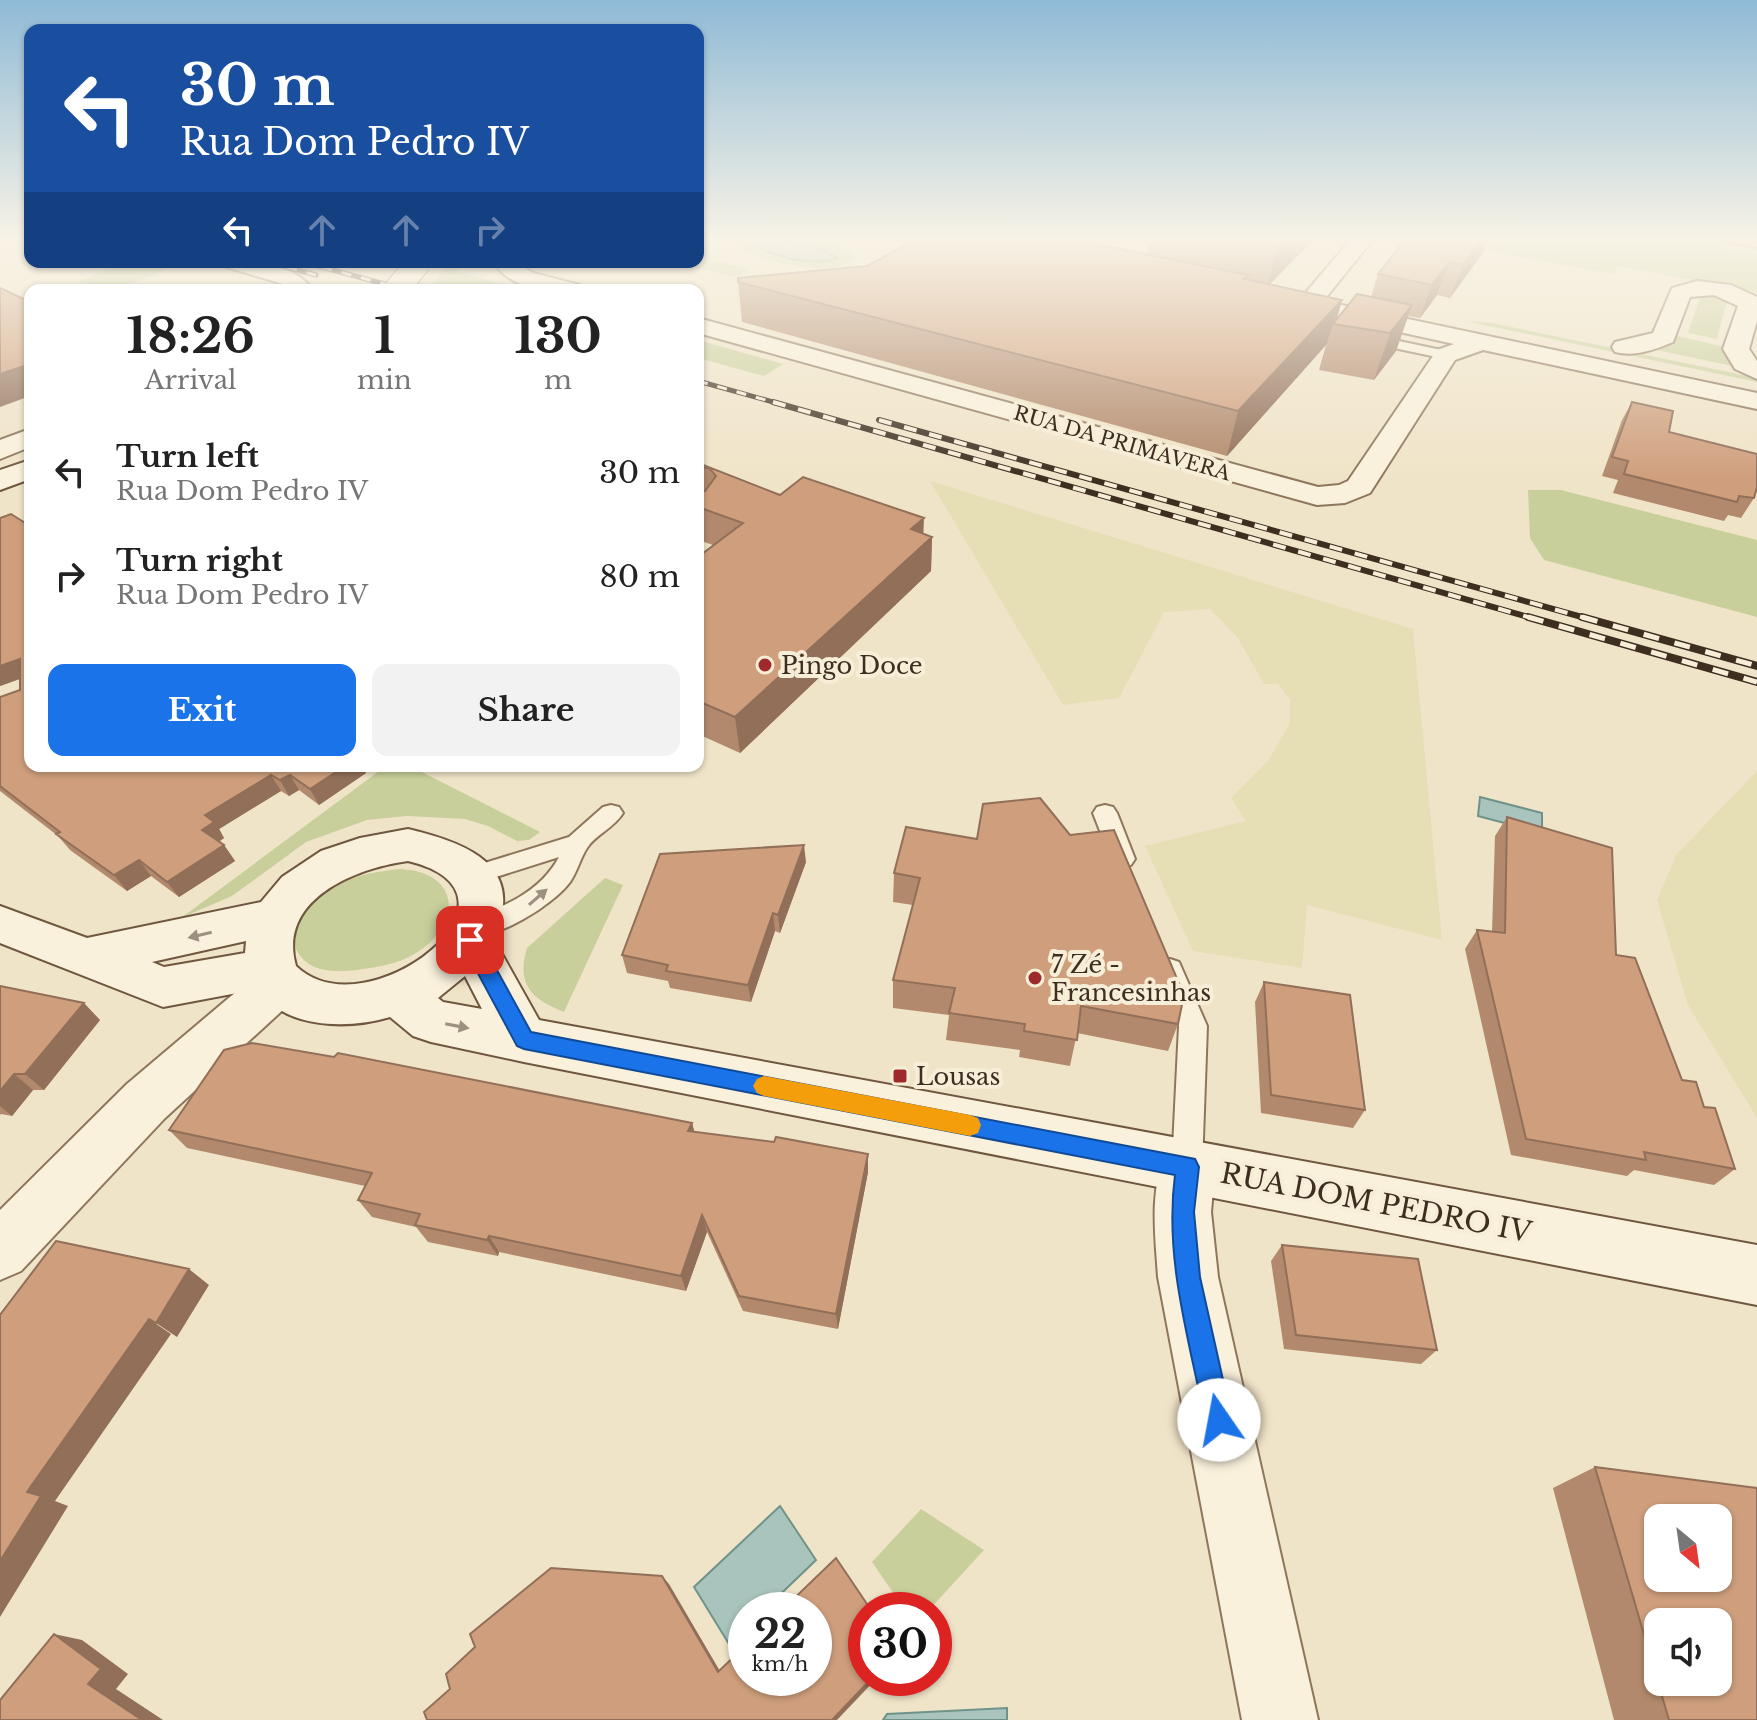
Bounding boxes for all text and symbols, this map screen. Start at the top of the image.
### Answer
text: 30 m [180,51,335,120]
icon: left [48,56,152,160]
text: Rua Dom Pedro IV [180,120,529,165]
icon: left [216,208,260,252]
icon: ahead [300,208,344,252]
icon: ahead [384,208,428,252]
icon: right [468,208,512,252]
text: 18:26 [126,306,255,366]
text: 1 [374,306,395,366]
text: 130 [514,306,602,366]
text: Arrival [145,364,237,396]
text: min [357,364,412,396]
text: m [544,364,572,396]
street label: RUA DA PRIMAVERA [1011,401,1234,486]
text: Turn left [116,438,259,475]
icon: left [48,450,92,494]
text: 30 m [599,454,680,491]
text: Rua Dom Pedro IV [116,475,368,507]
text: Turn right [116,542,283,579]
icon: right [48,554,92,598]
text: 80 m [600,558,680,595]
text: Rua Dom Pedro IV [116,579,368,611]
place label: Pingo Doce [781,651,923,680]
marker: Pingo Doce [756,656,774,674]
button: Exit [48,664,356,756]
button: Share [372,664,680,756]
one-way arrow [528,889,547,907]
pin [436,906,504,974]
icon: arrive [448,918,492,962]
one-way arrow [187,929,212,941]
place label: 7 Zé - Francesinhas [1051,950,1211,1007]
marker: 7 Zé - Francesinhas [1026,969,1044,987]
one-way arrow [444,1021,469,1033]
place label: Lousas [916,1062,1000,1091]
marker: Lousas [891,1067,909,1085]
street label: RUA DOM PEDRO IV [1218,1156,1535,1251]
position arrow [1177,1378,1261,1462]
north arrow [1644,1504,1732,1592]
map controls [1644,1504,1732,1696]
speed limit sign: 30 [848,1592,952,1696]
button: sound [1644,1608,1732,1696]
text: 22 [754,1609,806,1659]
text: km/h [752,1652,808,1676]

